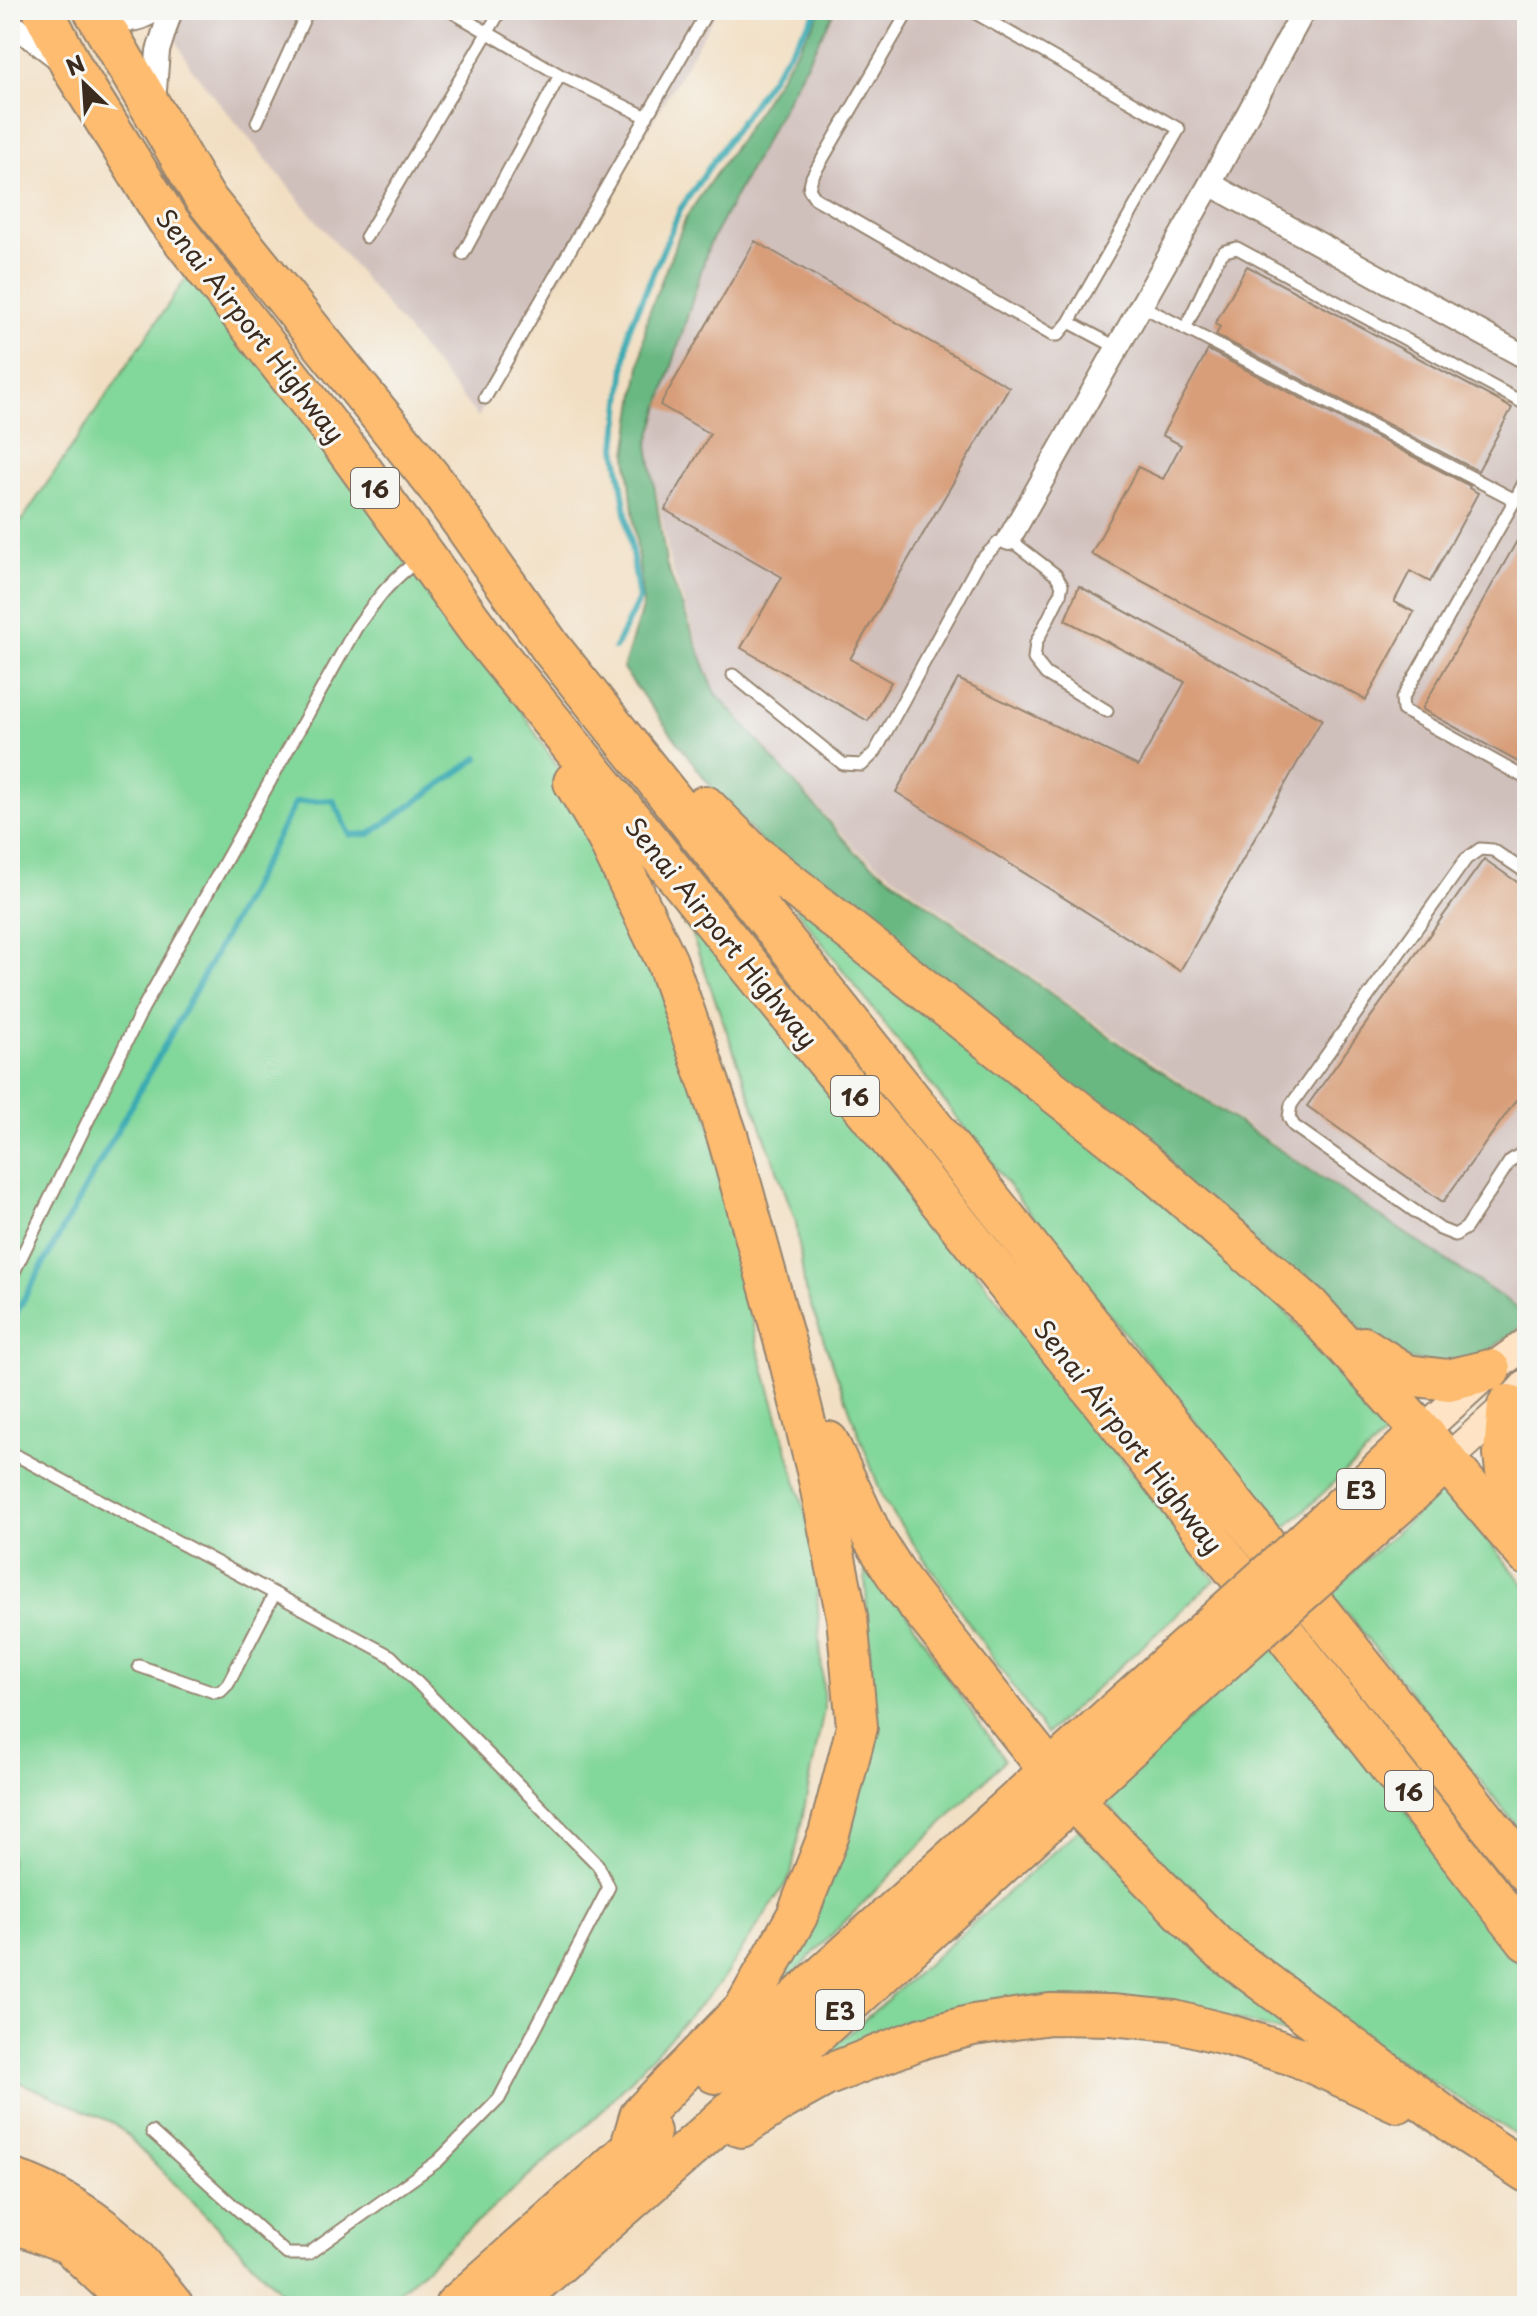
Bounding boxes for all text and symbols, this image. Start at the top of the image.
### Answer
north arrow [44,44,124,124]
text: N [60,46,90,83]
street label: Senai Airport Highway [147,200,355,450]
road number: 16 [351,468,399,508]
street label: Senai Airport Highway [616,808,828,1056]
road number: 16 [831,1076,879,1116]
street label: Senai Airport Highway [1025,1311,1233,1561]
road number: E3 [1337,1469,1385,1509]
road number: 16 [1385,1771,1433,1811]
road number: E3 [816,1990,864,2030]

